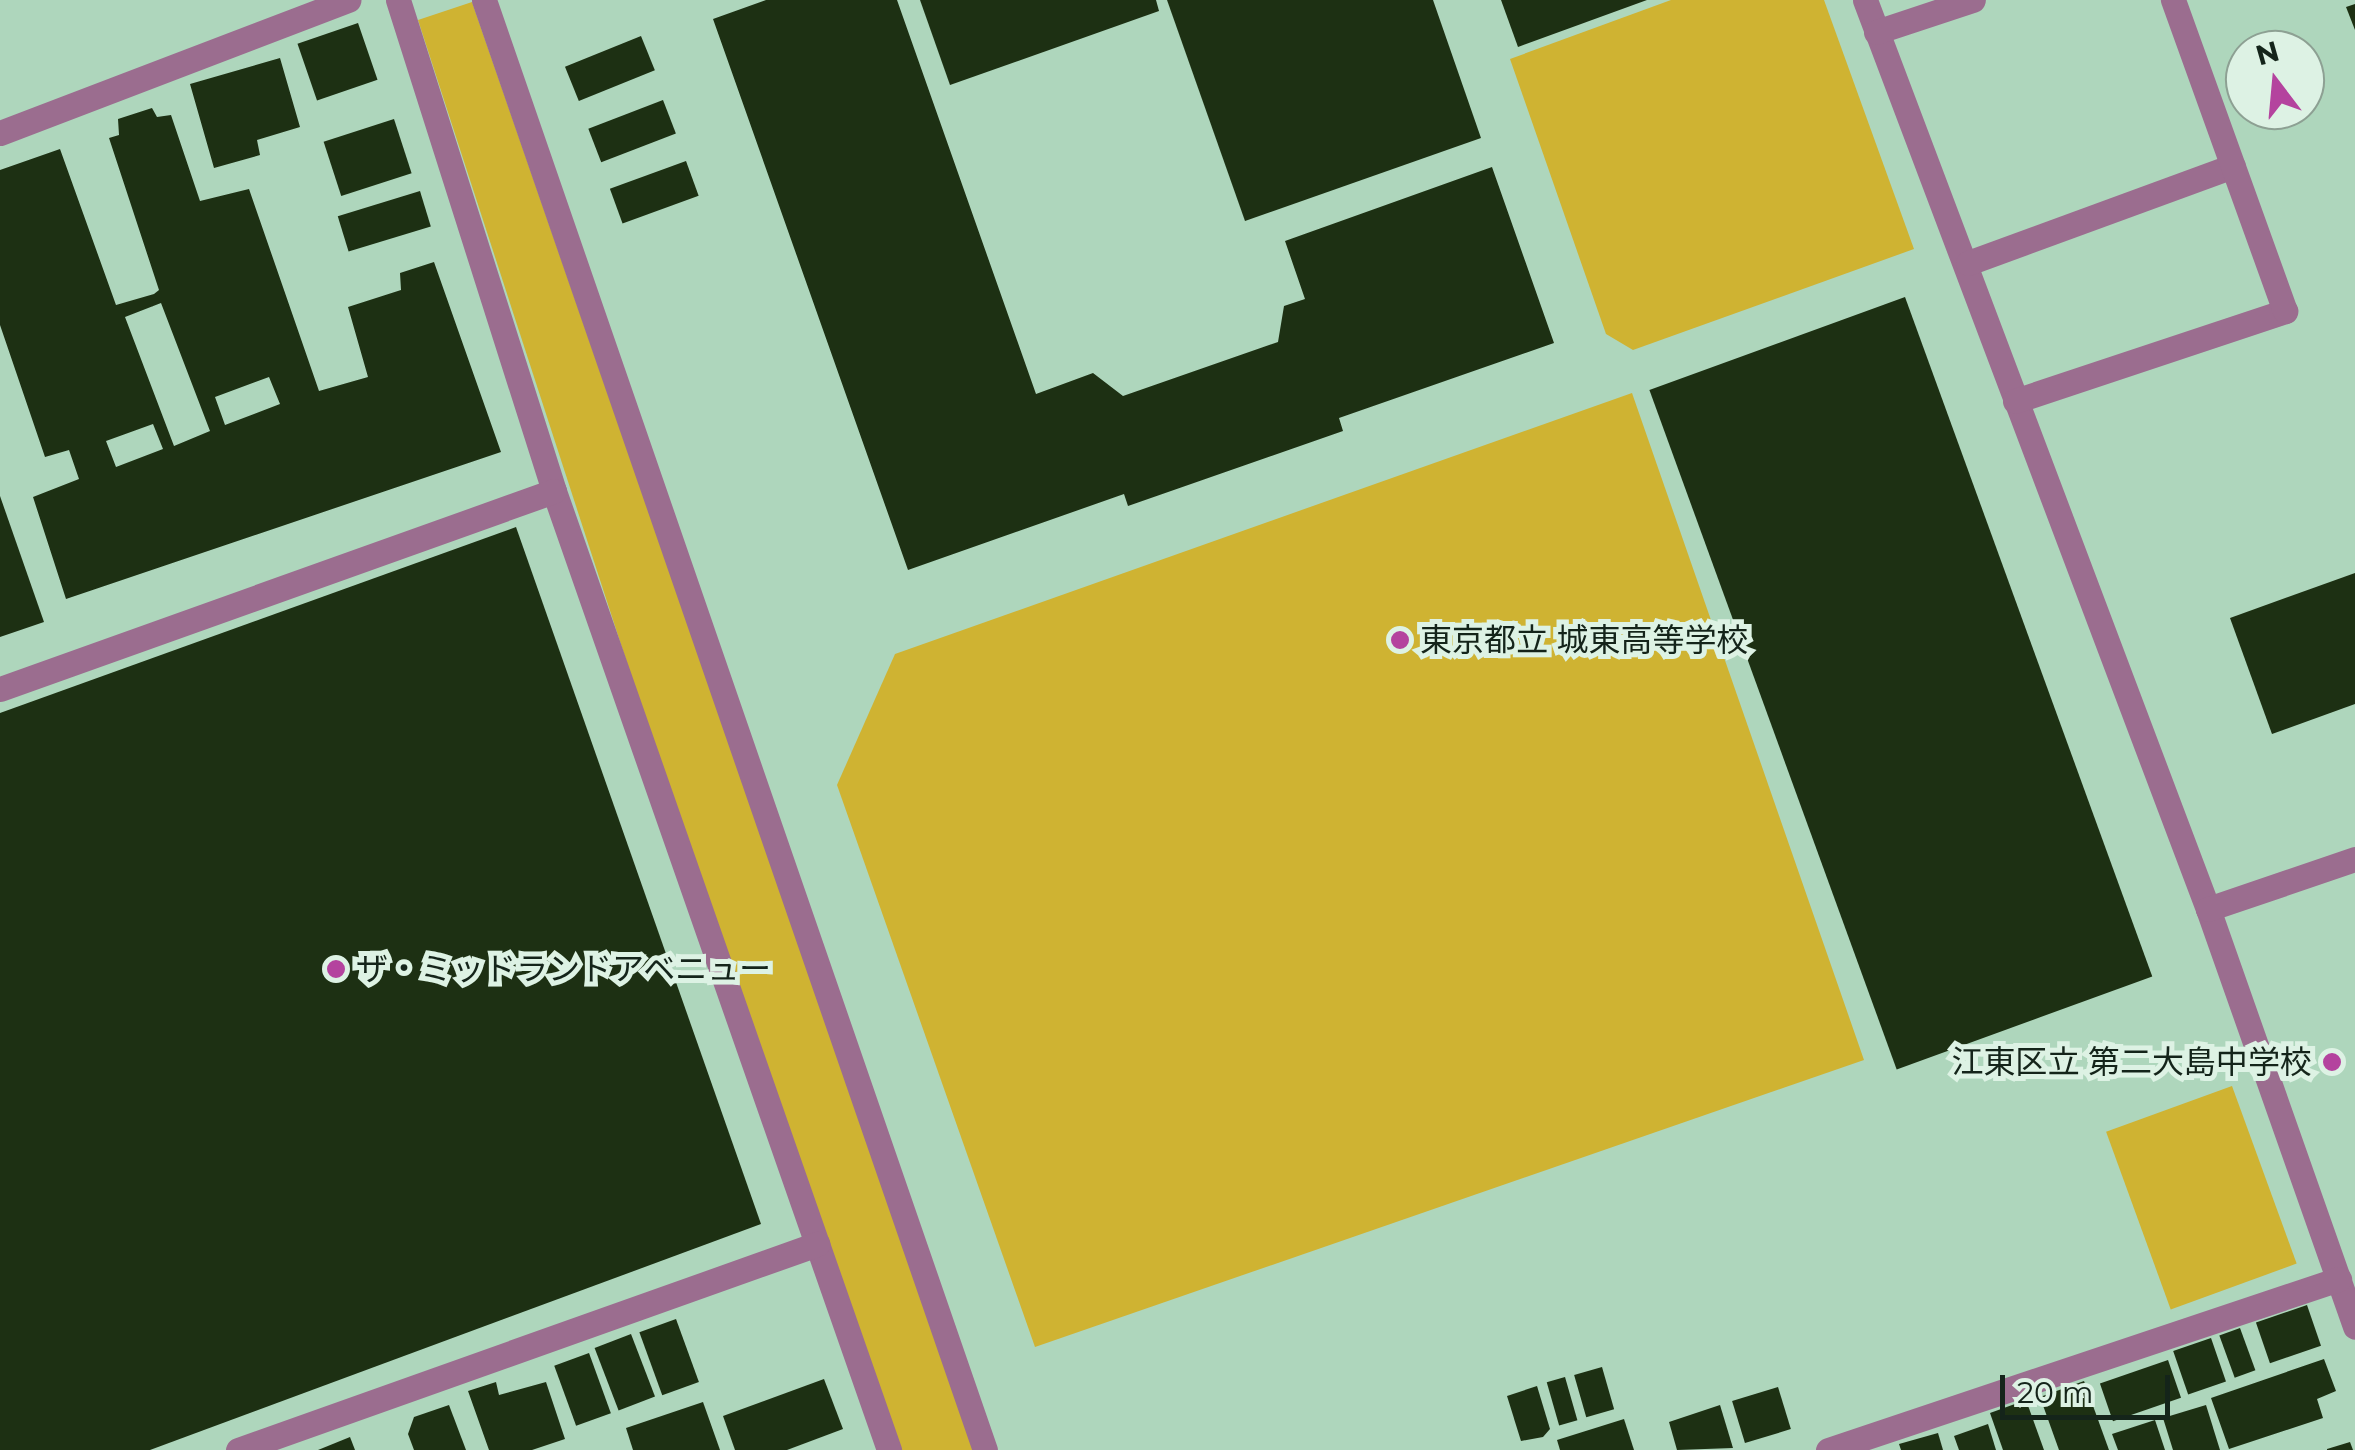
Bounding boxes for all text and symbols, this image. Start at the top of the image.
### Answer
north arrow [2225,30,2325,130]
text: N [2252,34,2283,73]
place label: 東京都立 城東高等学校 [1420,621,1748,659]
marker: 東京都立 城東高等学校 [1389,629,1411,651]
place label: ザ・ミッドランドアベニュー [356,950,772,988]
marker: ザ・ミッドランドアベニュー [325,958,347,980]
place label: 江東区立 第二大島中学校 [1952,1043,2312,1081]
marker: 江東区立 第二大島中学校 [2321,1051,2343,1073]
scale bar [2005,1355,2175,1417]
text: 20 m [2017,1374,2094,1411]

